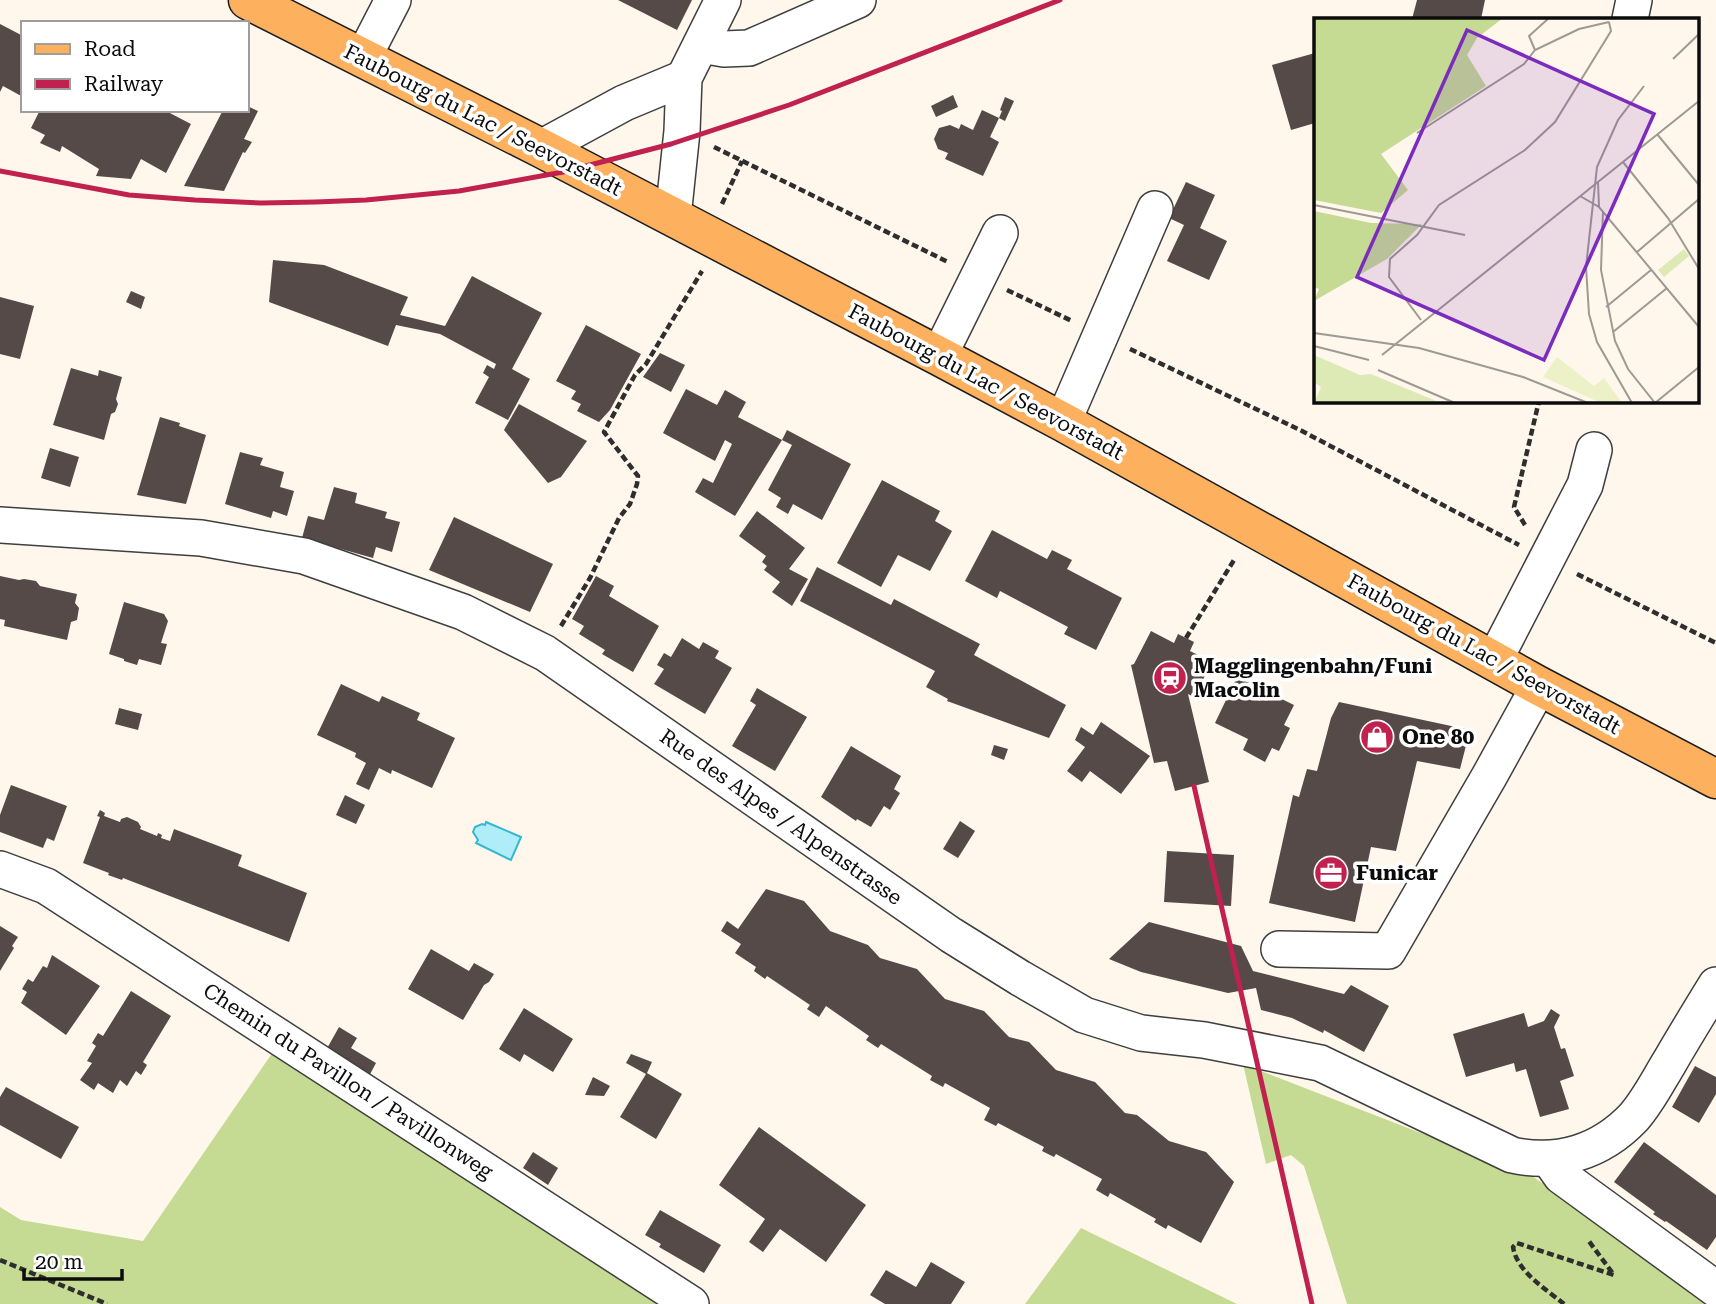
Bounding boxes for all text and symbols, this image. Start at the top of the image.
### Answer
inset map [1314,18,1698,402]
legend [21,21,248,112]
text: Road [84,37,136,61]
street label: Faubourg du Lac / Seevorstadt [340,39,626,201]
text: Railway [84,72,164,96]
street label: Faubourg du Lac / Seevorstadt [844,299,1128,465]
street label: Faubourg du Lac / Seevorstadt [1343,569,1625,739]
place label: Magglingenbahn/Funi Macolin [1194,654,1432,702]
station icon: Magglingenbahn/Funi Macolin [1151,659,1189,697]
shop icon: One 80 [1358,718,1396,756]
street label: Rue des Alpes / Alpenstrasse [655,724,907,910]
place label: One 80 [1402,725,1474,749]
office icon: Funicar [1312,854,1350,892]
place label: Funicar [1356,861,1438,885]
street label: Chemin du Pavillon / Pavillonweg [199,978,497,1184]
scale bar [24,1238,122,1282]
text: 20 m [35,1250,83,1274]

